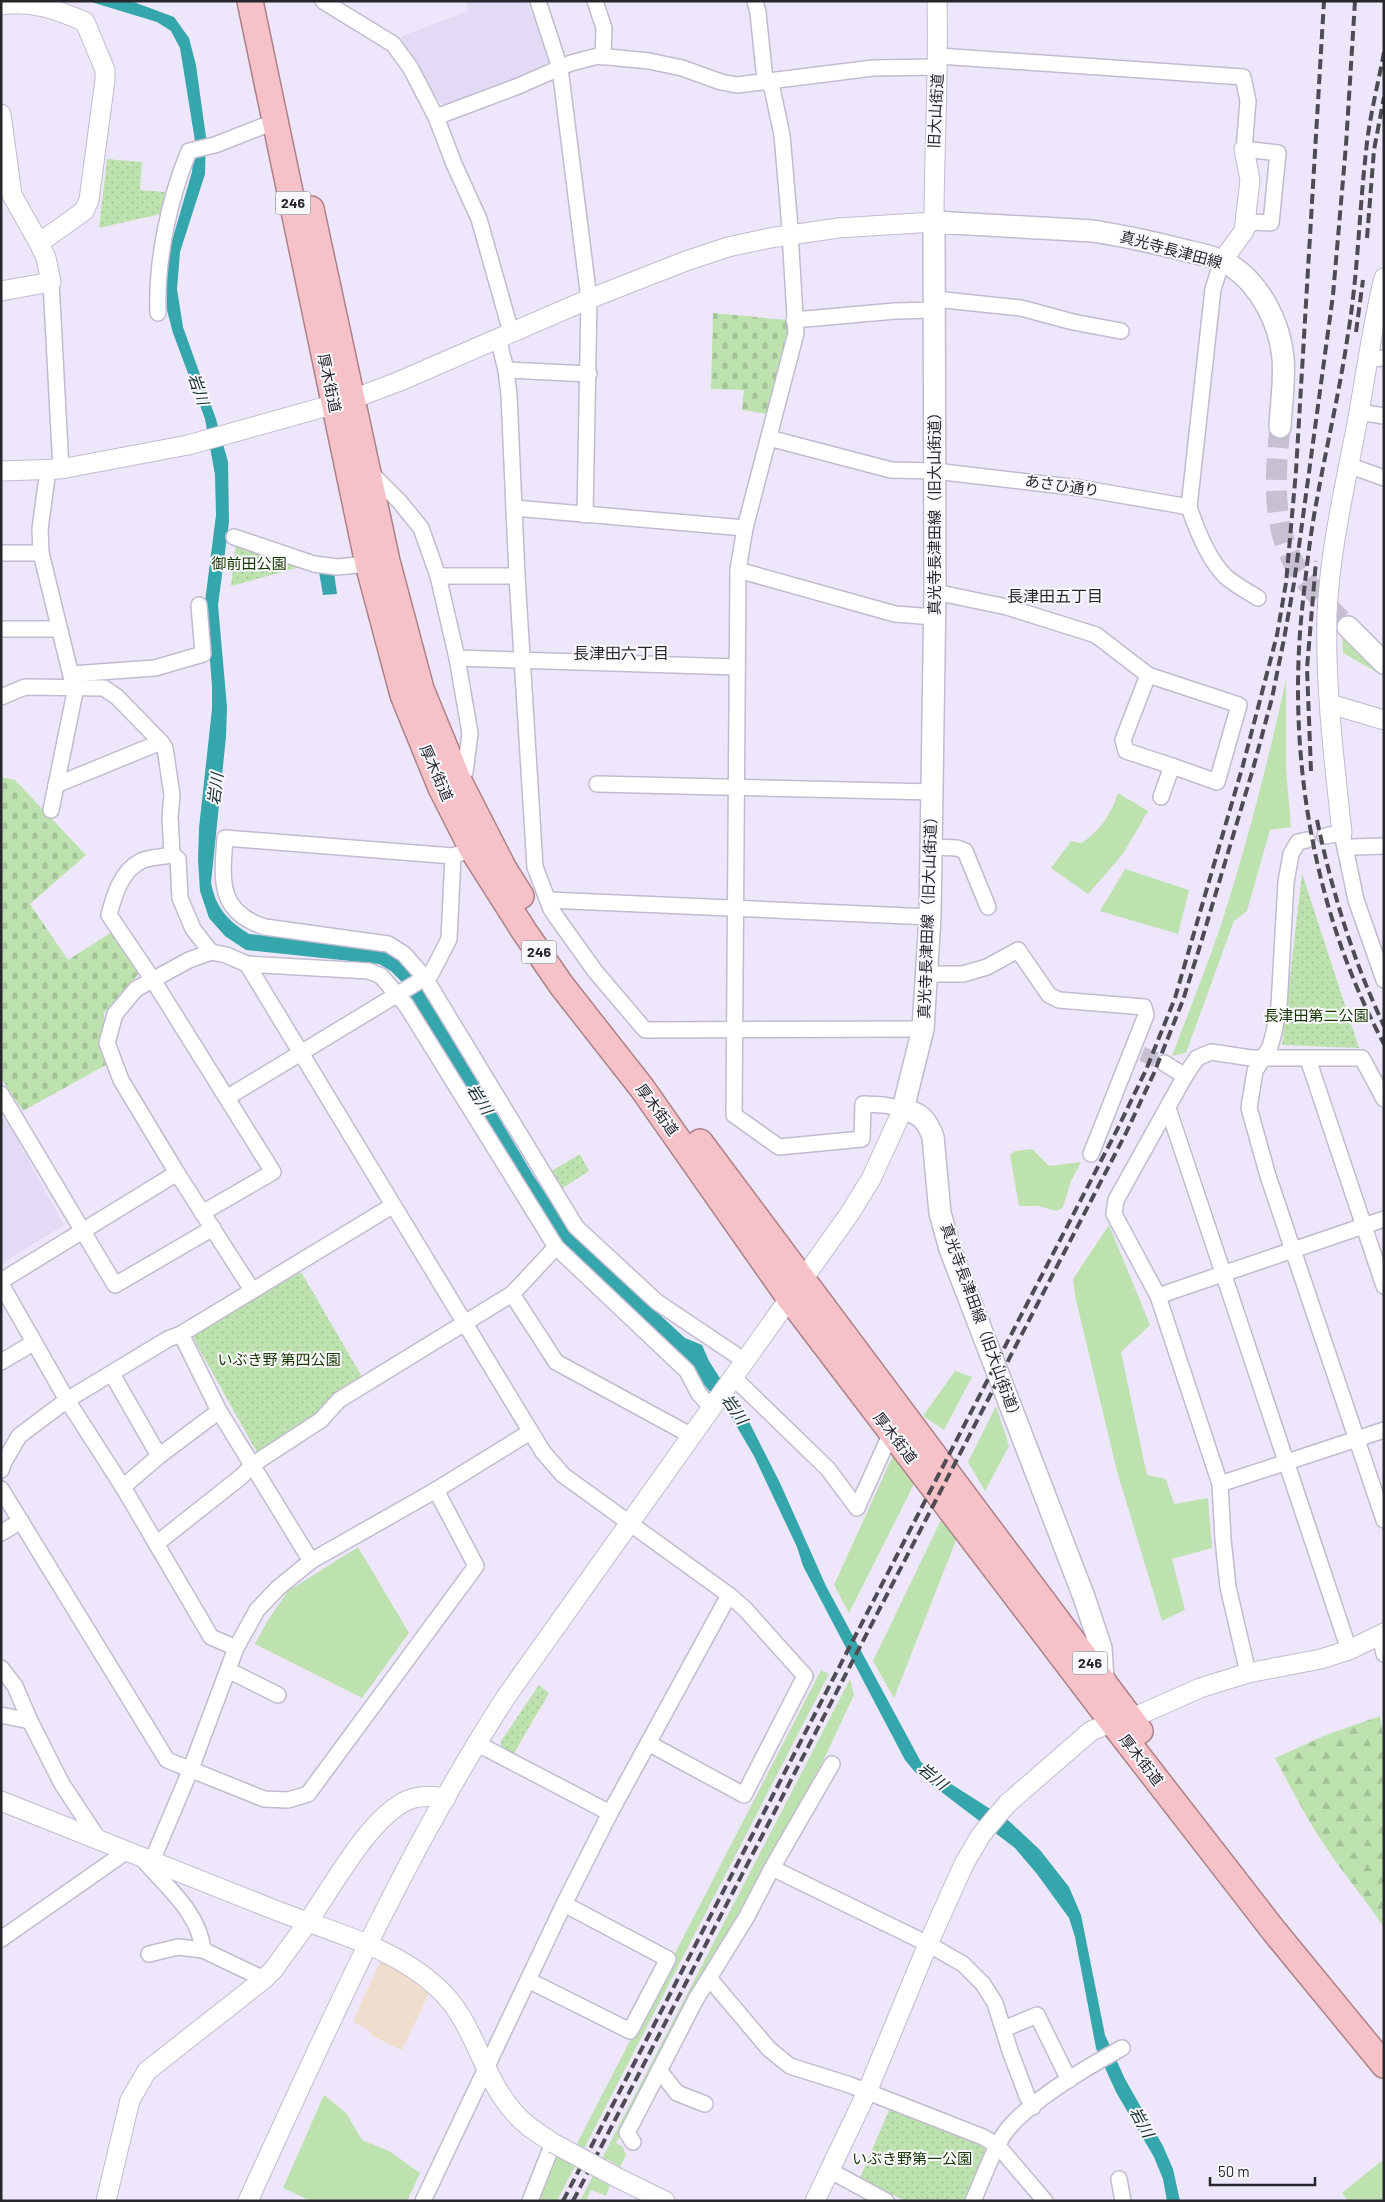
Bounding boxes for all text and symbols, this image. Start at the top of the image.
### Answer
street label: 旧大山街道 [924,73,946,149]
road number: 246 [276,192,310,214]
street label: 真光寺長津田線 [1118,227,1224,271]
street label: 厚木街道 [315,352,345,414]
water label: 岩川 [185,371,214,409]
street label: 真光寺長津田線（旧大山街道） [925,405,943,615]
street label: あさひ通り [1024,471,1101,499]
park label: 御前田公園 [211,554,287,572]
district label: 長津田五丁目 [1007,586,1103,605]
district label: 長津田六丁目 [573,643,669,662]
street label: 厚木街道 [416,742,457,804]
water label: 岩川 [203,770,226,806]
street label: 真光寺長津田線（旧大山街道） [914,809,940,1019]
road number: 246 [522,940,556,964]
park label: 長津田第二公園 [1263,1006,1369,1024]
water label: 岩川 [464,1080,498,1119]
street label: 厚木街道 [633,1080,683,1139]
street label: 真光寺長津田線（旧大山街道） [938,1221,1026,1424]
park label: いぶき野 第四公園 [217,1350,341,1368]
water label: 岩川 [718,1390,754,1429]
street label: 厚木街道 [870,1408,921,1467]
road number: 246 [1072,1652,1108,1675]
street label: 厚木街道 [1116,1730,1167,1789]
water label: 岩川 [915,1758,953,1794]
water label: 岩川 [1127,2103,1159,2142]
park label: いぶき野第一公園 [852,2149,972,2167]
scale bar [1210,2154,1315,2186]
text: 50 m [1218,2162,1250,2180]

